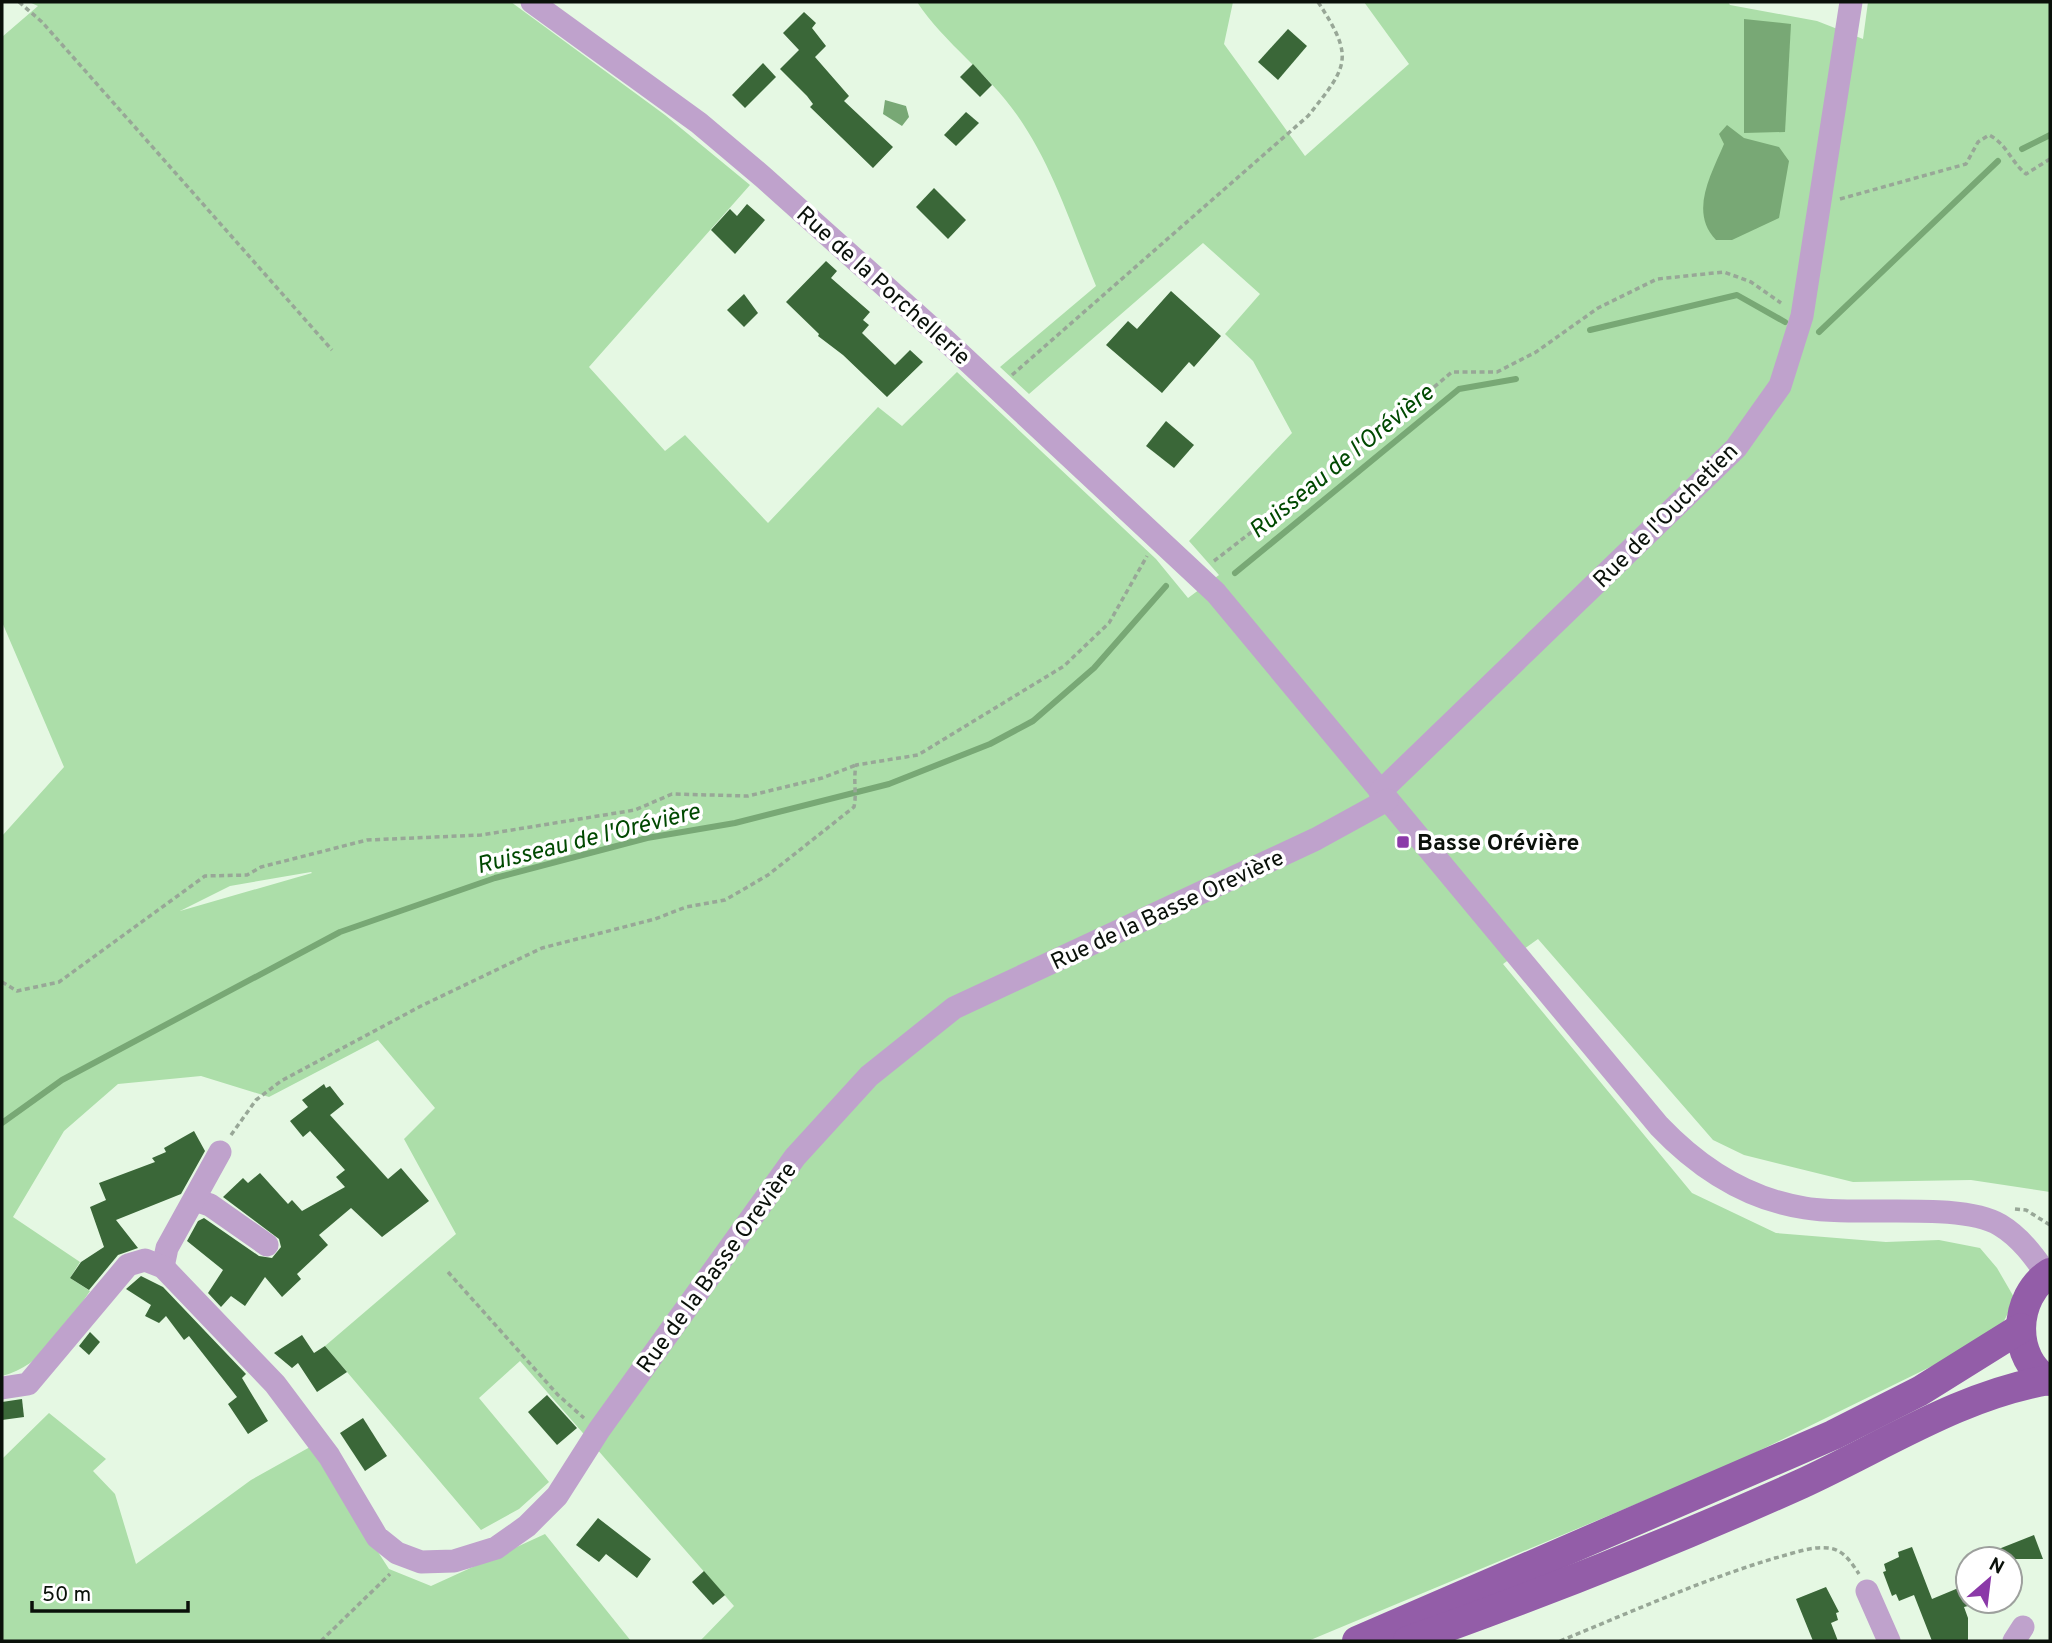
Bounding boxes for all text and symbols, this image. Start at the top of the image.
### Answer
street label: Rue de la Porchellerie [789,201,975,373]
water label: Ruisseau de l'Orévière [1244,378,1441,546]
street label: Rue de l'Ouchetien [1588,438,1745,595]
water label: Ruisseau de l'Orévière [474,798,704,882]
place label: Basse Orévière [1417,830,1579,859]
marker: Basse Orévière [1395,834,1411,850]
street label: Rue de la Basse Orevière [1047,844,1289,978]
street label: Rue de la Basse Orevière [632,1157,804,1380]
north arrow [1954,1545,2024,1615]
text: N [1984,1553,2008,1581]
scale bar [32,1570,187,1614]
text: 50 m [42,1582,91,1609]

